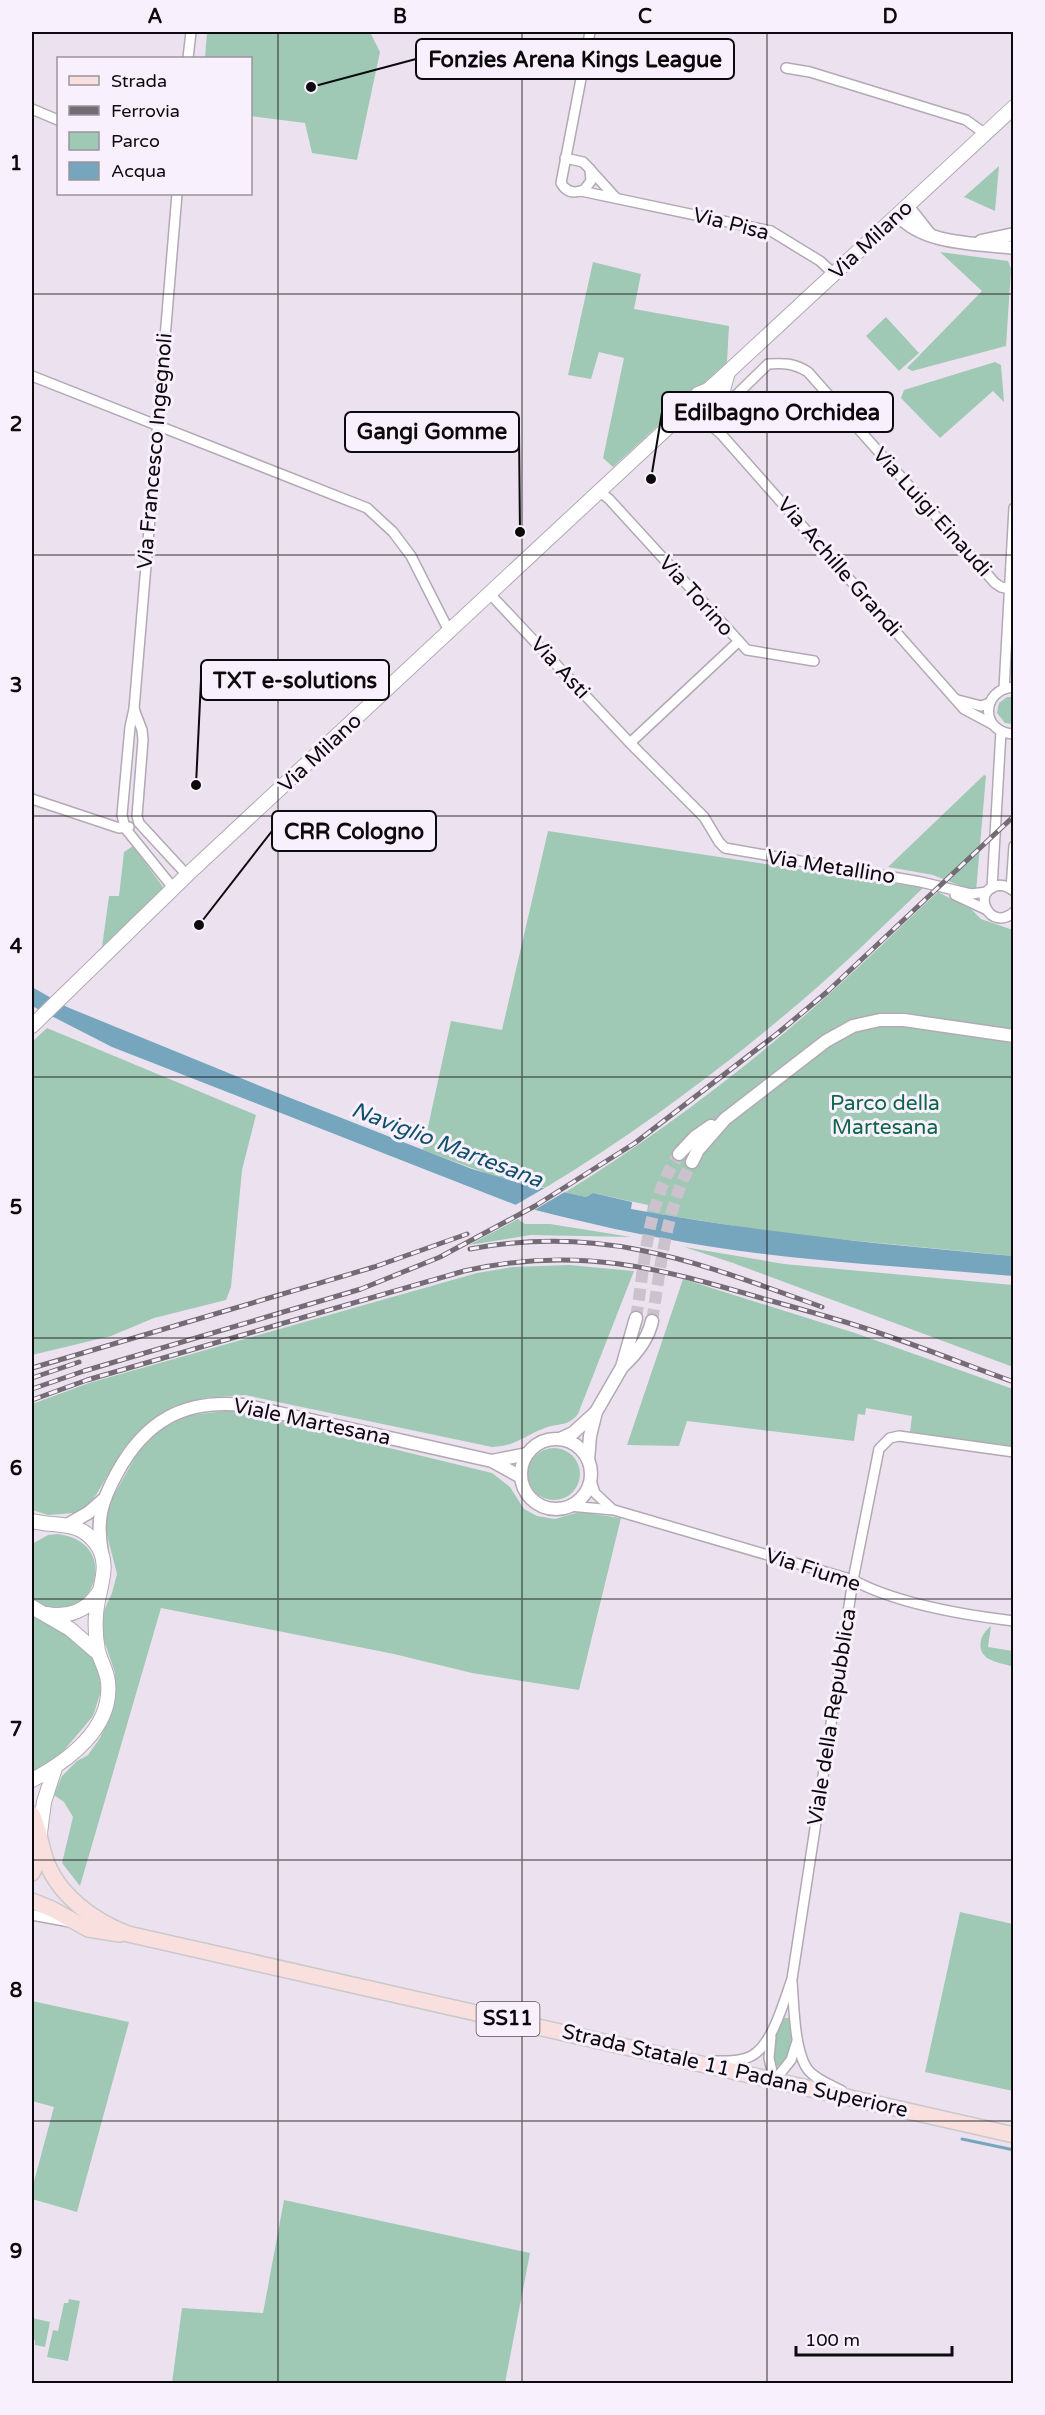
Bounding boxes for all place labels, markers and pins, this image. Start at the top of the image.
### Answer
callout: Fonzies Arena Kings League [416,39,734,79]
callout: Edilbagno Orchidea [662,392,893,432]
callout: Gangi Gomme [345,412,519,452]
callout: TXT e-solutions [201,660,389,700]
callout: CRR Cologno [272,811,436,851]

